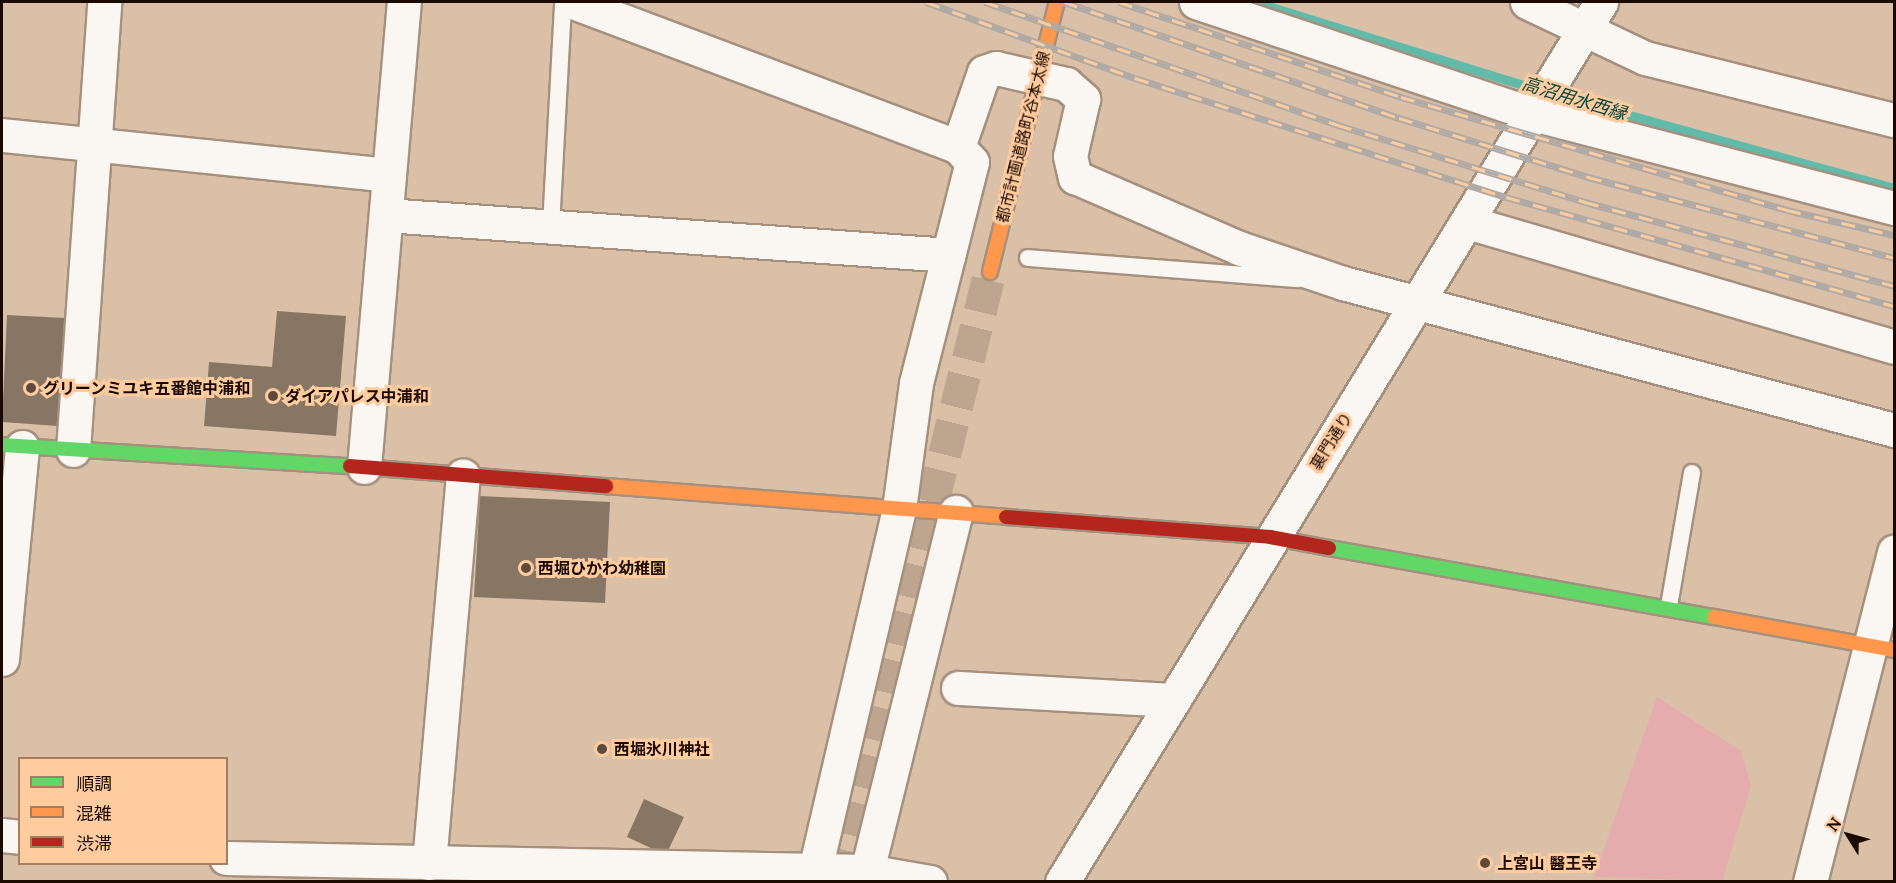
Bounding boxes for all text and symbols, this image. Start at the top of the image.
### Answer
street label: 都市計画道路町谷本太線 [992,49,1054,225]
water label: 高沼用水西縁 [1519,73,1629,125]
place label: グリーンミユキ五番館中浦和 [43,378,251,398]
marker: グリーンミユキ五番館中浦和 [24,381,38,395]
place label: ダイアパレス中浦和 [285,386,429,406]
marker: ダイアパレス中浦和 [266,389,280,403]
street label: 裏門通り [1306,409,1356,473]
place label: 西堀ひかわ幼稚園 [538,558,666,578]
marker: 西堀ひかわ幼稚園 [519,561,533,575]
place label: 西堀氷川神社 [614,739,710,759]
marker: 西堀氷川神社 [595,742,609,756]
legend [18,757,228,865]
text: 順調 [76,772,112,795]
text: 混雑 [76,802,112,825]
north arrow [1818,805,1878,865]
text: N [1822,813,1845,835]
text: 渋滞 [76,832,112,855]
place label: 上宮山 醫王寺 [1497,853,1597,873]
marker: 上宮山 醫王寺 [1478,856,1492,870]

